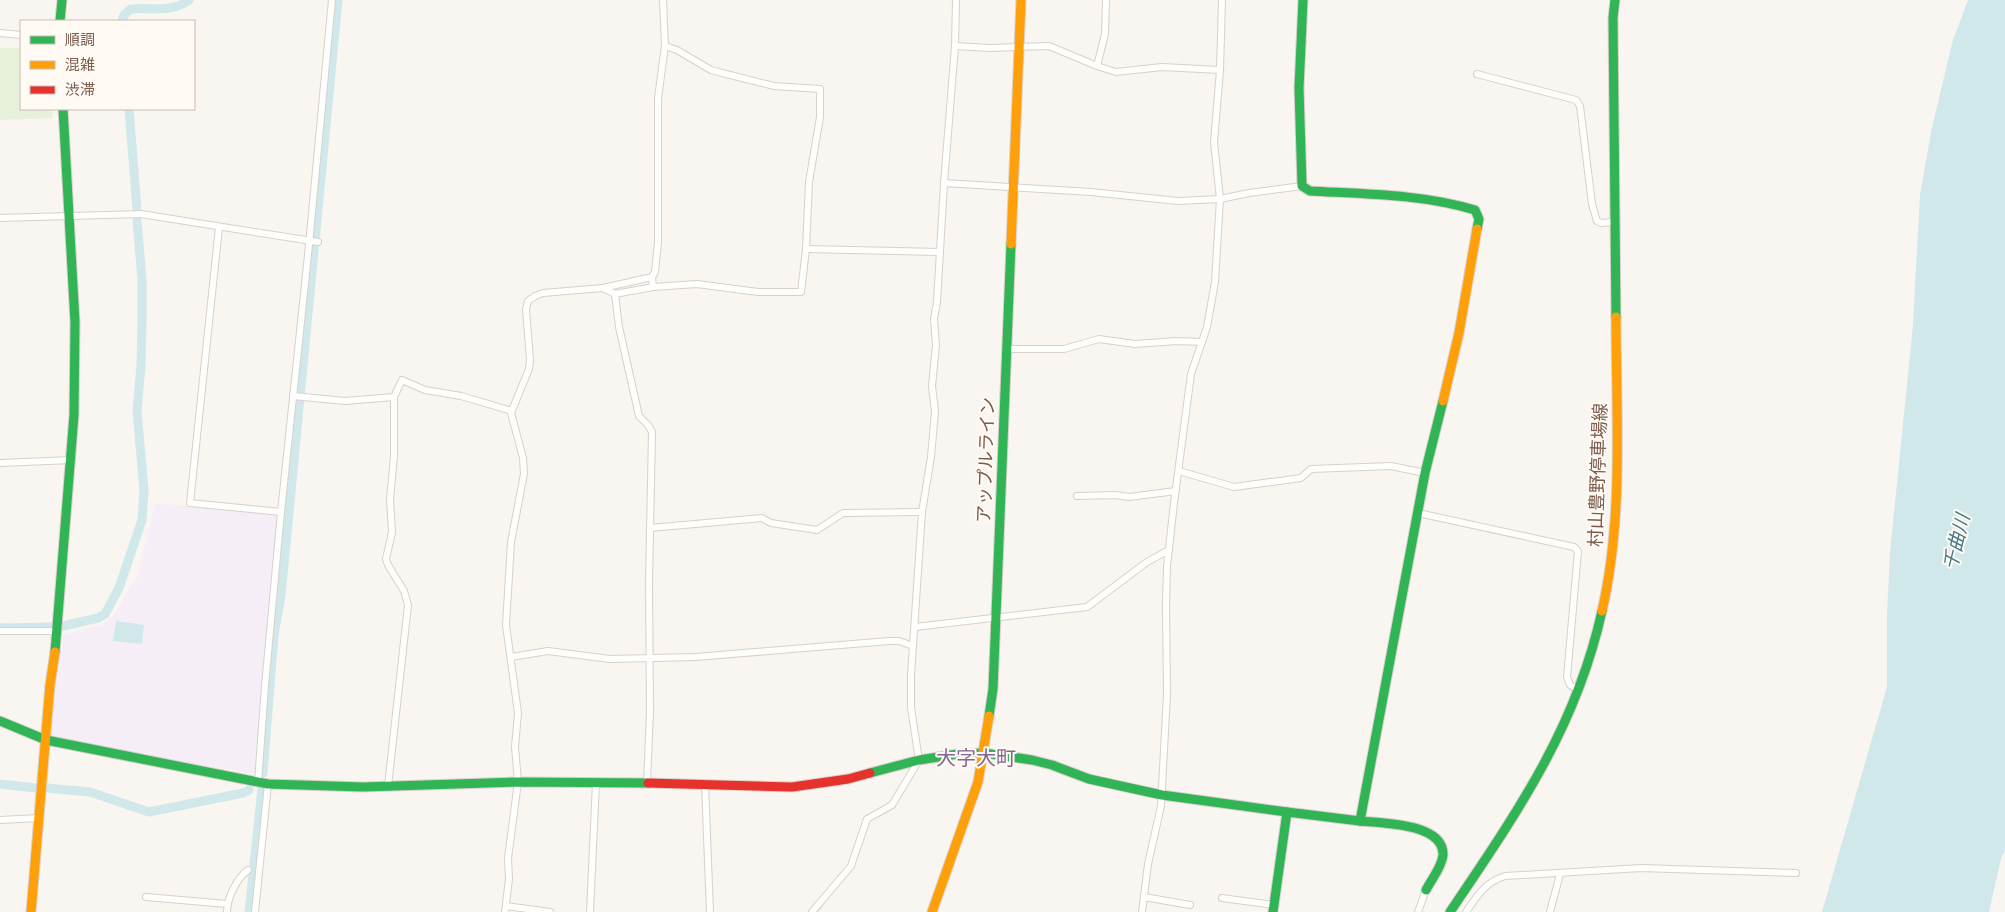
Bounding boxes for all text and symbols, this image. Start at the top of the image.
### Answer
legend [20,20,195,110]
text: 順調 [65,31,95,49]
text: 混雑 [65,56,95,74]
text: 渋滞 [65,81,95,99]
street label: アップルライン [973,397,999,523]
street label: 村山豊野停車場線 [1584,403,1612,547]
water label: 千曲川 [1939,510,1975,573]
district label: 大字大町 [936,747,1016,770]

